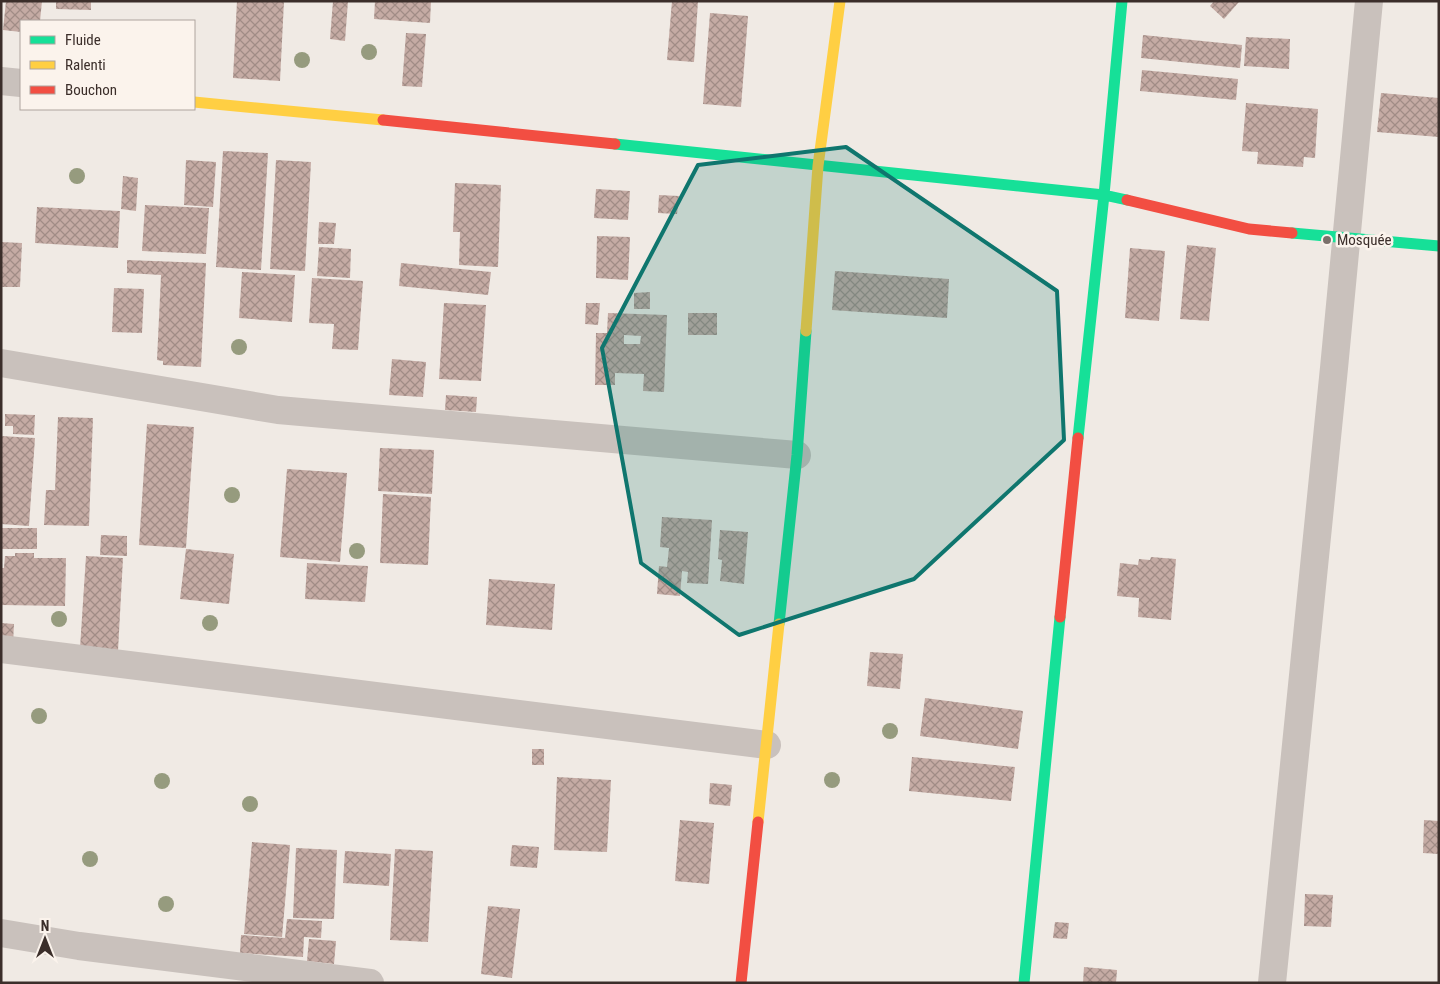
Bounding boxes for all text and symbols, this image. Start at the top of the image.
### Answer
legend [20,20,195,110]
text: Fluide [65,31,101,49]
text: Ralenti [65,56,106,74]
text: Bouchon [65,81,117,99]
place label: Mosquée [1337,231,1392,249]
marker: Mosquée [1321,234,1333,246]
north arrow [20,914,70,964]
text: N [41,918,49,934]

